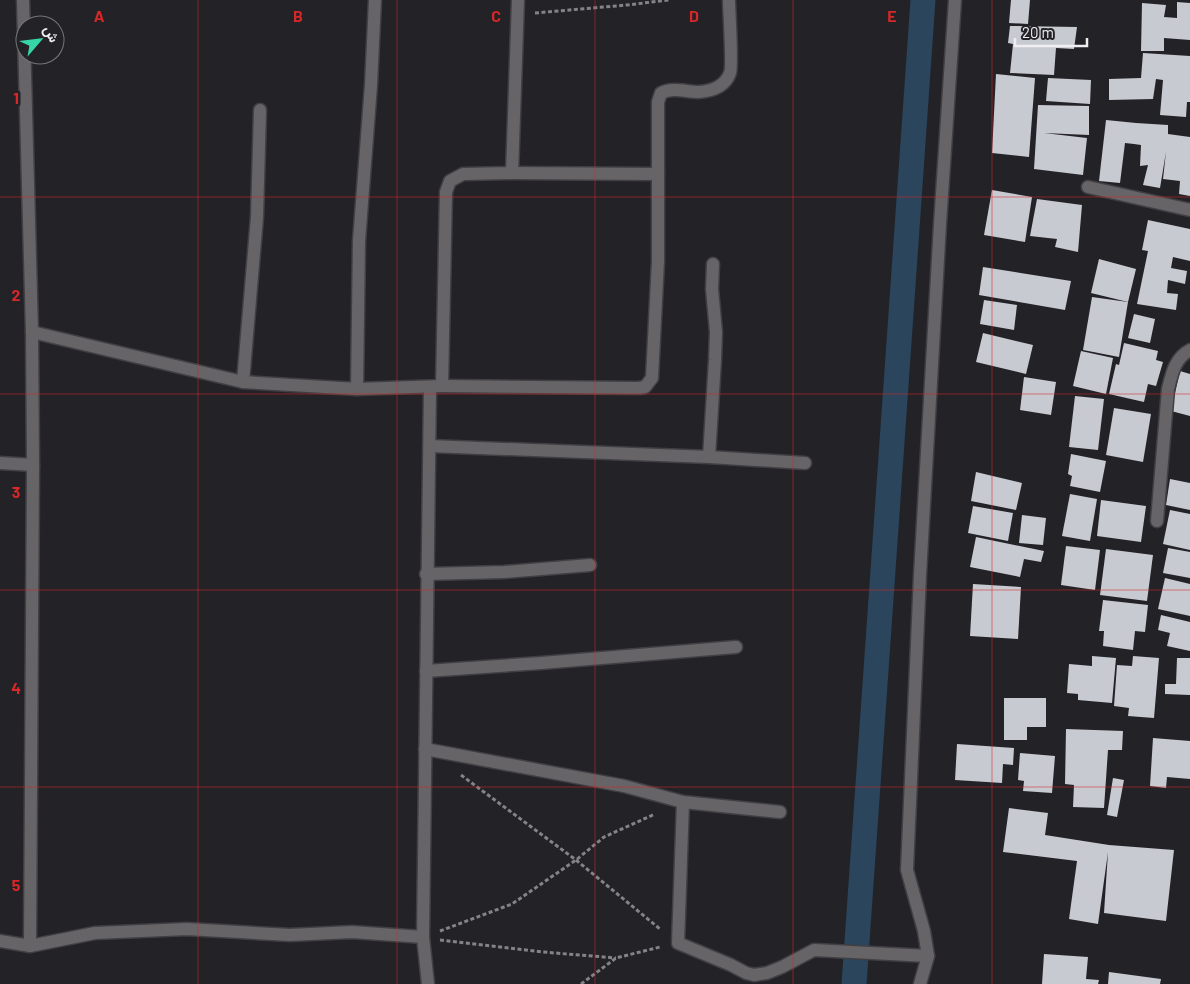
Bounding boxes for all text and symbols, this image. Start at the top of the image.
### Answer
text: A [94,6,105,25]
text: B [293,6,303,25]
text: C [491,6,501,25]
text: D [689,6,699,25]
text: E [887,6,897,25]
north arrow [15,15,65,65]
scale bar [1015,15,1088,47]
text: ش [40,22,63,46]
text: 20 m [1022,23,1054,41]
text: 1 [13,88,19,107]
text: 2 [12,285,21,304]
text: 3 [12,482,20,501]
text: 4 [11,678,21,697]
text: 5 [12,875,21,894]

